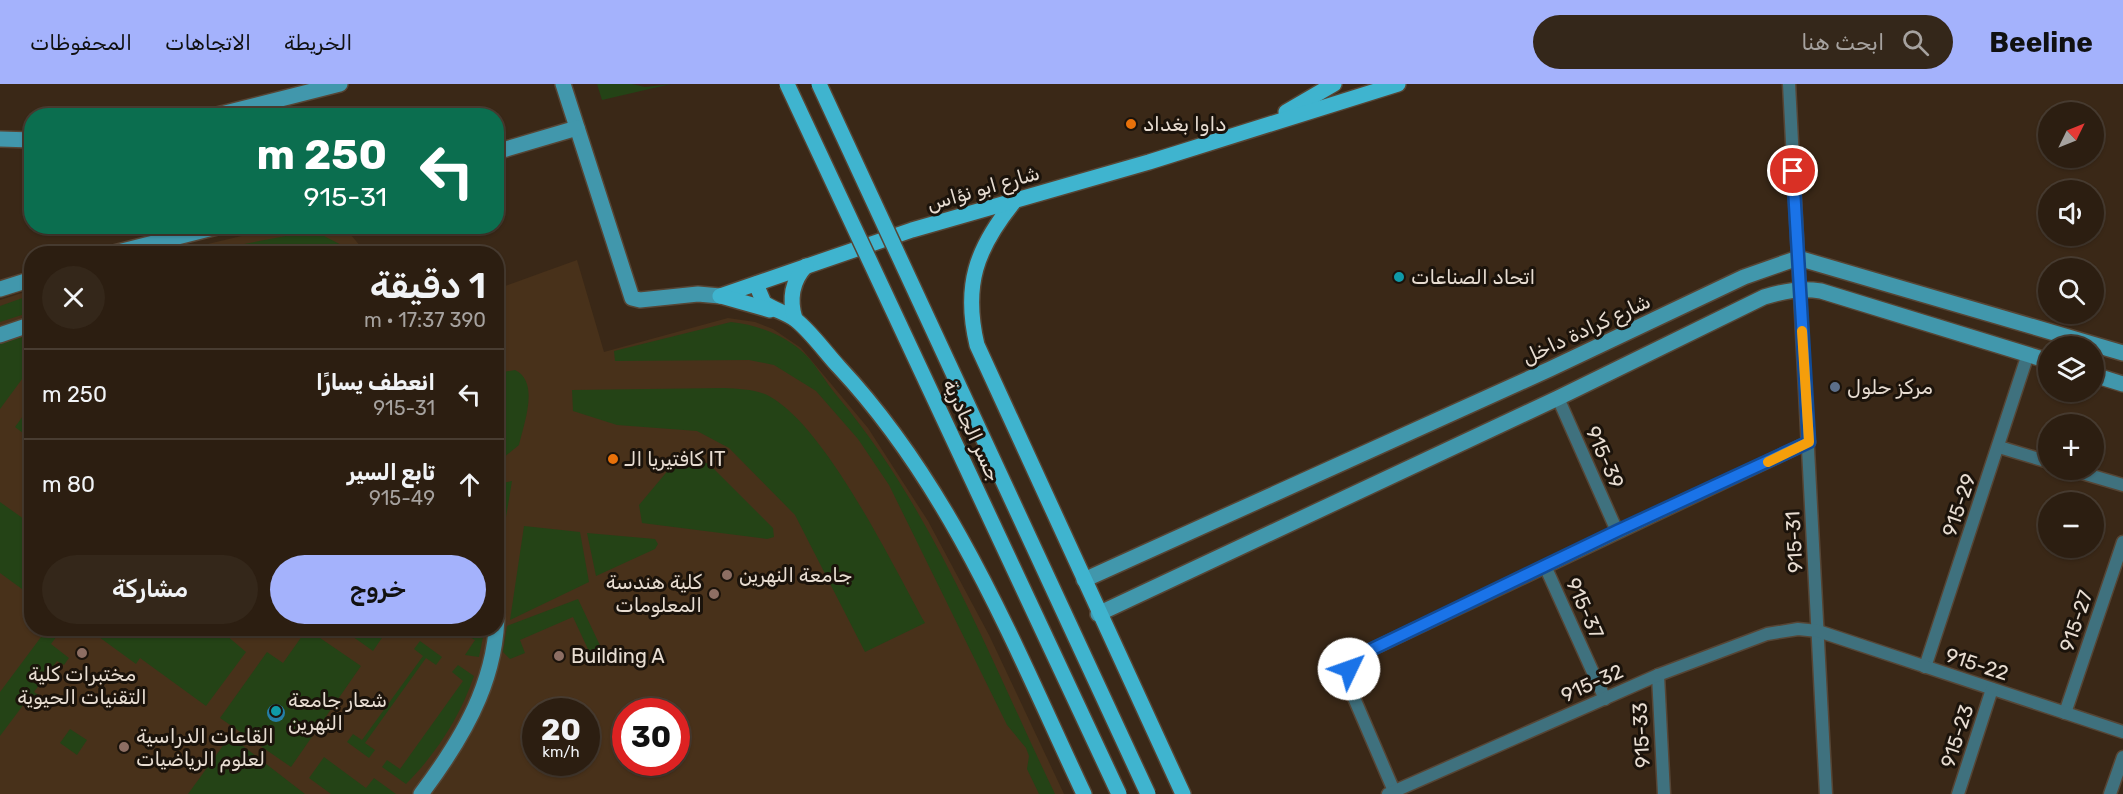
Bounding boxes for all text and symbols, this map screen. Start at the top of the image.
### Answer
search box [1533,15,1953,69]
icon: search [1899,26,1932,59]
text: Beeline [1989,26,2093,59]
text: ابحث هنا [1801,29,1884,56]
text: المحفوظات [30,30,132,55]
text: الاتجاهات [165,30,251,55]
text: الخريطة [284,30,352,55]
north arrow [2038,102,2104,168]
map controls [2038,102,2104,558]
place label: داوا بغداد [1143,112,1226,136]
marker: داوا بغداد [1124,117,1138,131]
text: 250 m [257,130,387,180]
icon: left [408,132,486,210]
pin [1767,145,1818,196]
icon: arrive [1776,154,1809,187]
street label: شارع ابو نؤاس [924,160,1043,218]
button: sound [2038,180,2104,246]
text: 915-31 [304,181,387,213]
button: search [2038,258,2104,324]
text: 1 دقيقة [370,264,486,307]
place label: اتحاد الصناعات [1411,265,1535,289]
button: close [42,266,105,329]
marker: اتحاد الصناعات [1392,270,1406,284]
street label: شارع كرادة داخل [1518,289,1655,371]
text: 390 m · 17:37 [364,308,486,332]
button: layers [2038,336,2104,402]
text: انعطف يسارًا [316,369,435,396]
street label: جسر الجادرية [938,375,1006,485]
place label: مركز حلول [1847,375,1933,399]
icon: left [453,378,486,411]
marker: مركز حلول [1828,380,1842,394]
text: 250 m [42,381,107,408]
text: 915-31 [373,396,435,420]
button: + [2038,414,2104,480]
street label: 915-39 [1581,422,1629,492]
place label: كافتيريا الـ IT [624,447,726,471]
marker: كافتيريا الـ IT [606,452,620,466]
text: تابع السير [347,459,435,486]
icon: ahead [453,468,486,501]
street label: 915-29 [1937,470,1981,540]
text: 80 m [42,471,95,498]
text: 915-49 [369,486,435,510]
button: − [2038,492,2104,558]
street label: 915-31 [1780,511,1808,573]
button: مشاركة [42,555,258,624]
button: خروج [270,555,486,624]
place label: جامعة النهرين [739,563,852,587]
marker: جامعة النهرين [720,568,734,582]
place label: كلية هندسة المعلومات [606,570,702,617]
street label: 915-37 [1561,574,1609,642]
marker: كلية هندسة المعلومات [707,587,721,601]
street label: 915-27 [2054,587,2098,655]
position arrow [1317,637,1381,701]
street label: 915-22 [1943,643,2011,685]
place label: Building A [571,644,665,668]
marker: مختبرات كلية التقنيات الحيوية [75,646,89,660]
marker: Building A [552,649,566,663]
street label: 915-32 [1557,659,1627,707]
place label: مختبرات كلية التقنيات الحيوية [17,662,147,709]
place label: شعار جامعة النهرين [288,688,387,735]
speed limit sign: 30 [612,698,690,776]
street label: 915-23 [1936,701,1978,771]
street label: 915-33 [1627,702,1655,768]
marker: شعار جامعة النهرين [269,704,283,718]
text: 20 [541,712,581,748]
place label: القاعات الدراسية لعلوم الرياضيات [136,724,274,773]
marker: القاعات الدراسية لعلوم الرياضيات [117,740,131,754]
text: km/h [542,743,580,761]

